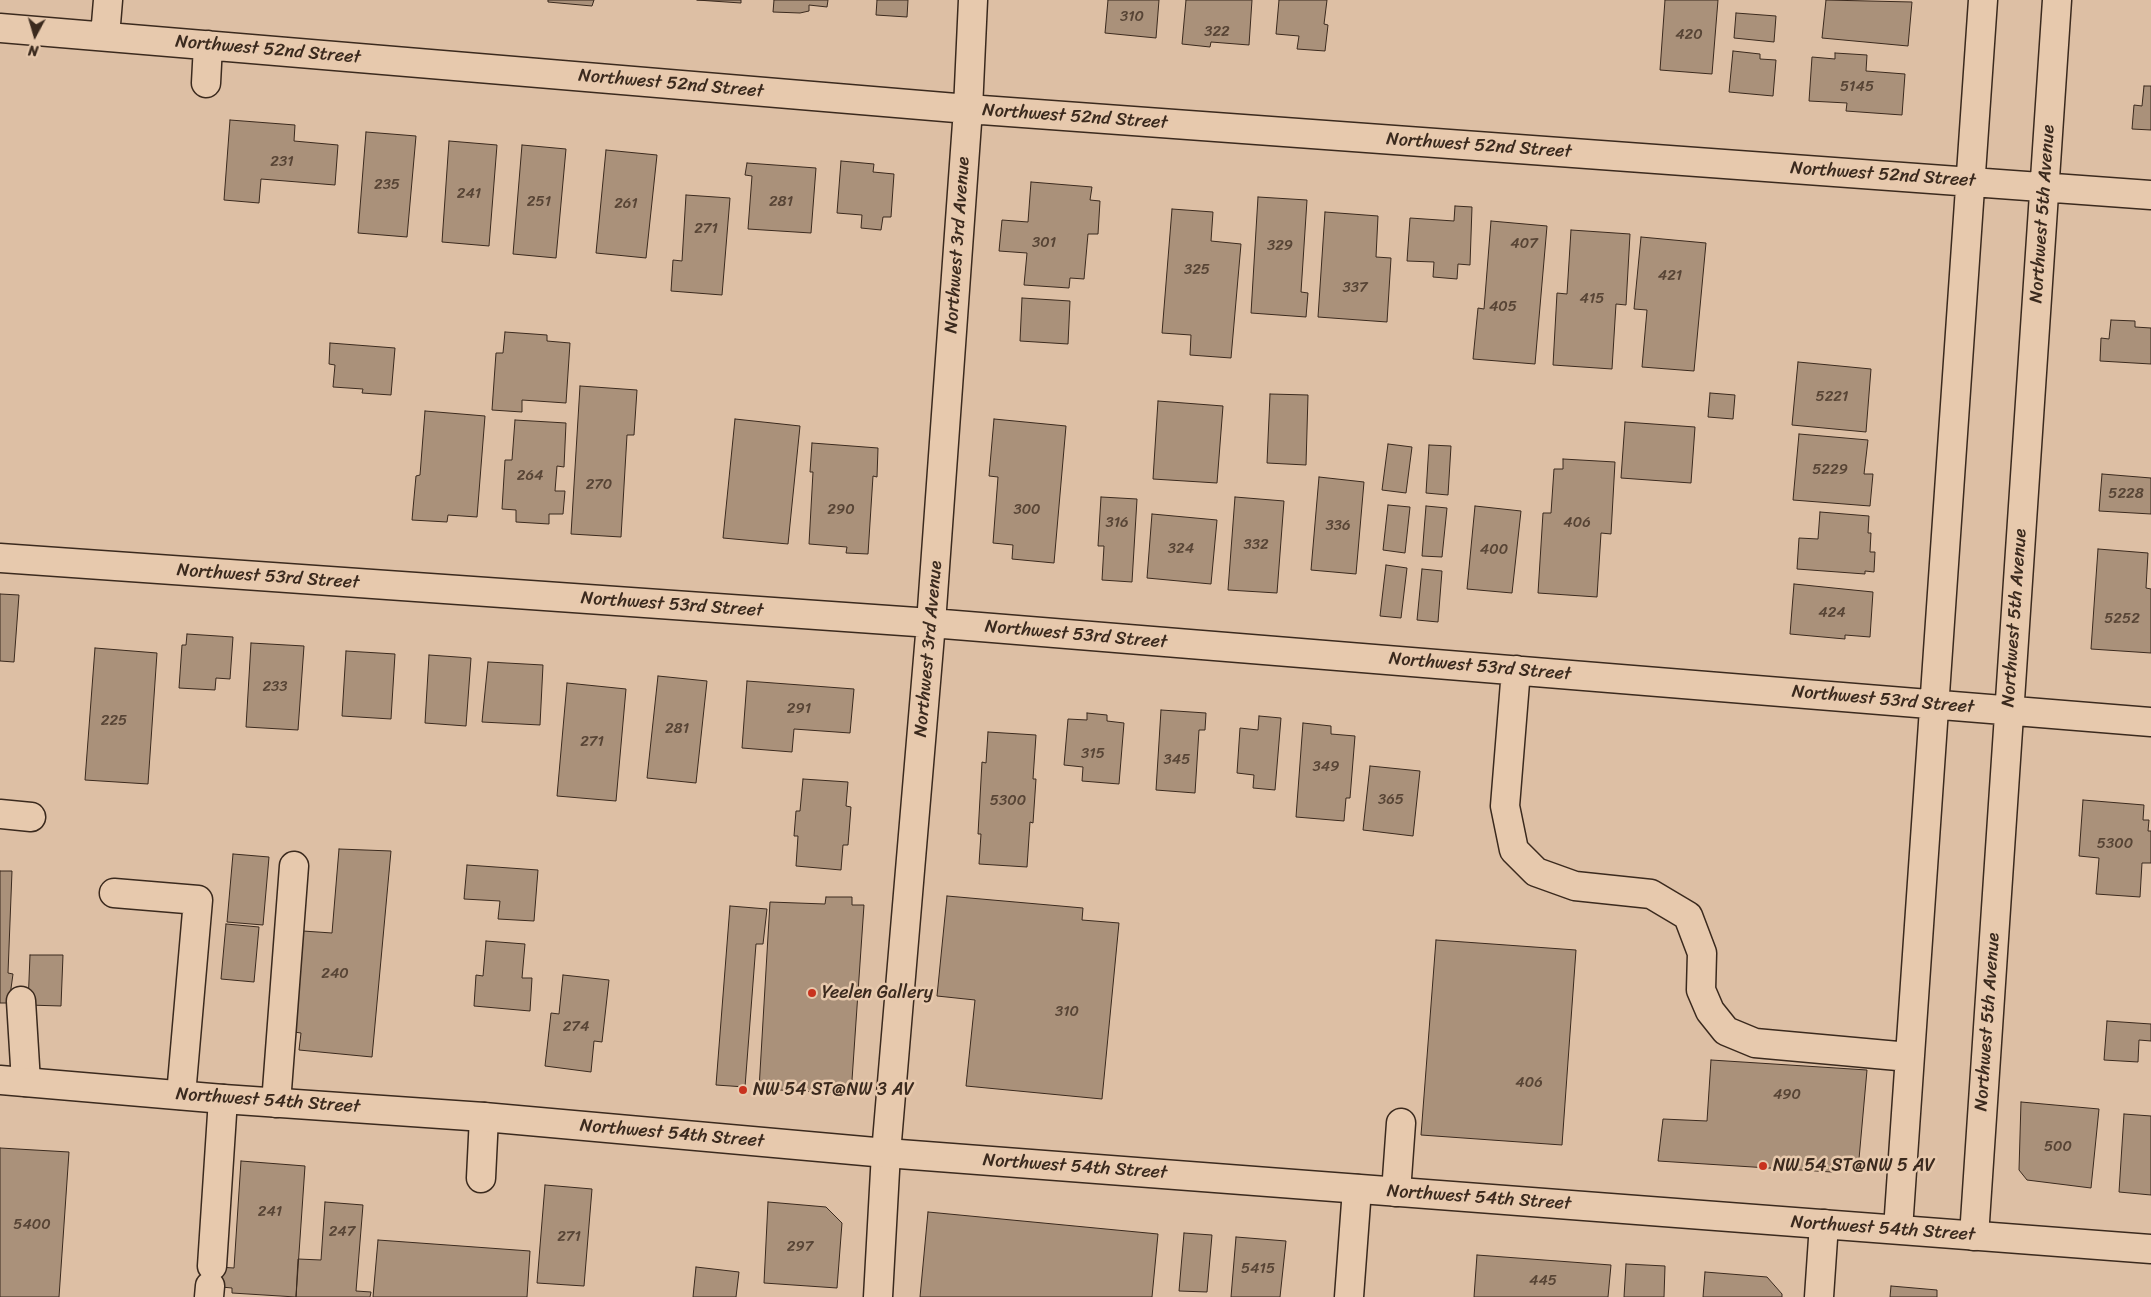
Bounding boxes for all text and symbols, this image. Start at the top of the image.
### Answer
house number: 310 [1120,8,1144,26]
north arrow [10,10,60,60]
house number: 322 [1204,23,1230,41]
house number: 420 [1675,26,1703,44]
street label: Northwest 52nd Street [175,31,361,69]
text: N [27,37,40,63]
street label: Northwest 52nd Street [578,65,764,103]
house number: 5145 [1840,78,1874,96]
street label: Northwest 52nd Street [982,100,1168,134]
street label: Northwest 5th Avenue [2026,124,2060,304]
street label: Northwest 52nd Street [1386,129,1572,163]
house number: 231 [270,153,294,171]
street label: Northwest 3rd Avenue [941,156,975,334]
street label: Northwest 52nd Street [1790,158,1976,192]
house number: 235 [374,176,400,194]
house number: 241 [457,185,481,203]
house number: 251 [527,193,551,211]
house number: 281 [769,193,793,211]
house number: 261 [614,195,638,213]
house number: 271 [694,220,718,238]
house number: 301 [1032,234,1056,252]
house number: 407 [1510,235,1538,253]
house number: 329 [1267,237,1293,255]
house number: 325 [1184,261,1210,279]
house number: 421 [1658,267,1682,285]
house number: 337 [1342,279,1368,297]
house number: 415 [1580,290,1604,308]
house number: 405 [1489,298,1517,316]
house number: 5221 [1816,388,1848,406]
house number: 5229 [1812,461,1848,479]
house number: 264 [517,467,543,485]
house number: 270 [586,476,612,494]
house number: 5228 [2108,485,2144,503]
house number: 290 [827,501,855,519]
house number: 300 [1013,501,1041,519]
house number: 316 [1105,514,1129,532]
house number: 406 [1563,514,1591,532]
house number: 336 [1326,517,1350,535]
street label: Northwest 5th Avenue [1998,528,2032,708]
house number: 332 [1243,536,1269,554]
house number: 324 [1168,540,1194,558]
house number: 400 [1480,541,1508,559]
street label: Northwest 53rd Street [176,560,360,594]
street label: Northwest 3rd Avenue [911,560,947,738]
street label: Northwest 53rd Street [580,588,764,622]
house number: 424 [1818,604,1846,622]
house number: 5252 [2104,610,2140,628]
street label: Northwest 53rd Street [984,616,1168,654]
street label: Northwest 53rd Street [1388,648,1572,686]
house number: 233 [262,678,288,696]
street label: Northwest 53rd Street [1791,681,1975,719]
house number: 291 [787,700,811,718]
house number: 225 [101,712,127,730]
house number: 281 [665,720,689,738]
house number: 271 [580,733,604,751]
house number: 315 [1081,745,1105,763]
house number: 345 [1164,751,1190,769]
house number: 349 [1313,758,1339,776]
house number: 365 [1378,791,1404,809]
house number: 5300 [990,792,1026,810]
house number: 5300 [2097,835,2133,853]
street label: Northwest 5th Avenue [1971,932,2005,1112]
house number: 240 [321,965,349,983]
place label: Yeelen Gallery [822,982,933,1004]
marker: Yeelen Gallery [806,987,818,999]
house number: 310 [1055,1003,1079,1021]
house number: 274 [563,1018,589,1036]
house number: 406 [1515,1074,1543,1092]
place label: NW 54 ST@NW 3 AV [753,1079,914,1101]
street label: Northwest 54th Street [175,1084,361,1118]
marker: NW 54 ST@NW 3 AV [737,1084,749,1096]
house number: 490 [1773,1086,1801,1104]
street label: Northwest 54th Street [579,1115,765,1153]
house number: 500 [2044,1138,2072,1156]
street label: Northwest 54th Street [982,1150,1168,1184]
place label: NW 54 ST@NW 5 AV [1773,1155,1935,1177]
marker: NW 54 ST@NW 5 AV [1757,1160,1769,1172]
street label: Northwest 54th Street [1386,1181,1572,1215]
house number: 241 [258,1203,282,1221]
street label: Northwest 54th Street [1790,1212,1976,1246]
house number: 5400 [13,1216,51,1234]
house number: 247 [329,1223,355,1241]
house number: 271 [557,1228,581,1246]
house number: 297 [787,1238,813,1256]
house number: 5415 [1241,1260,1275,1278]
house number: 445 [1529,1272,1557,1290]

